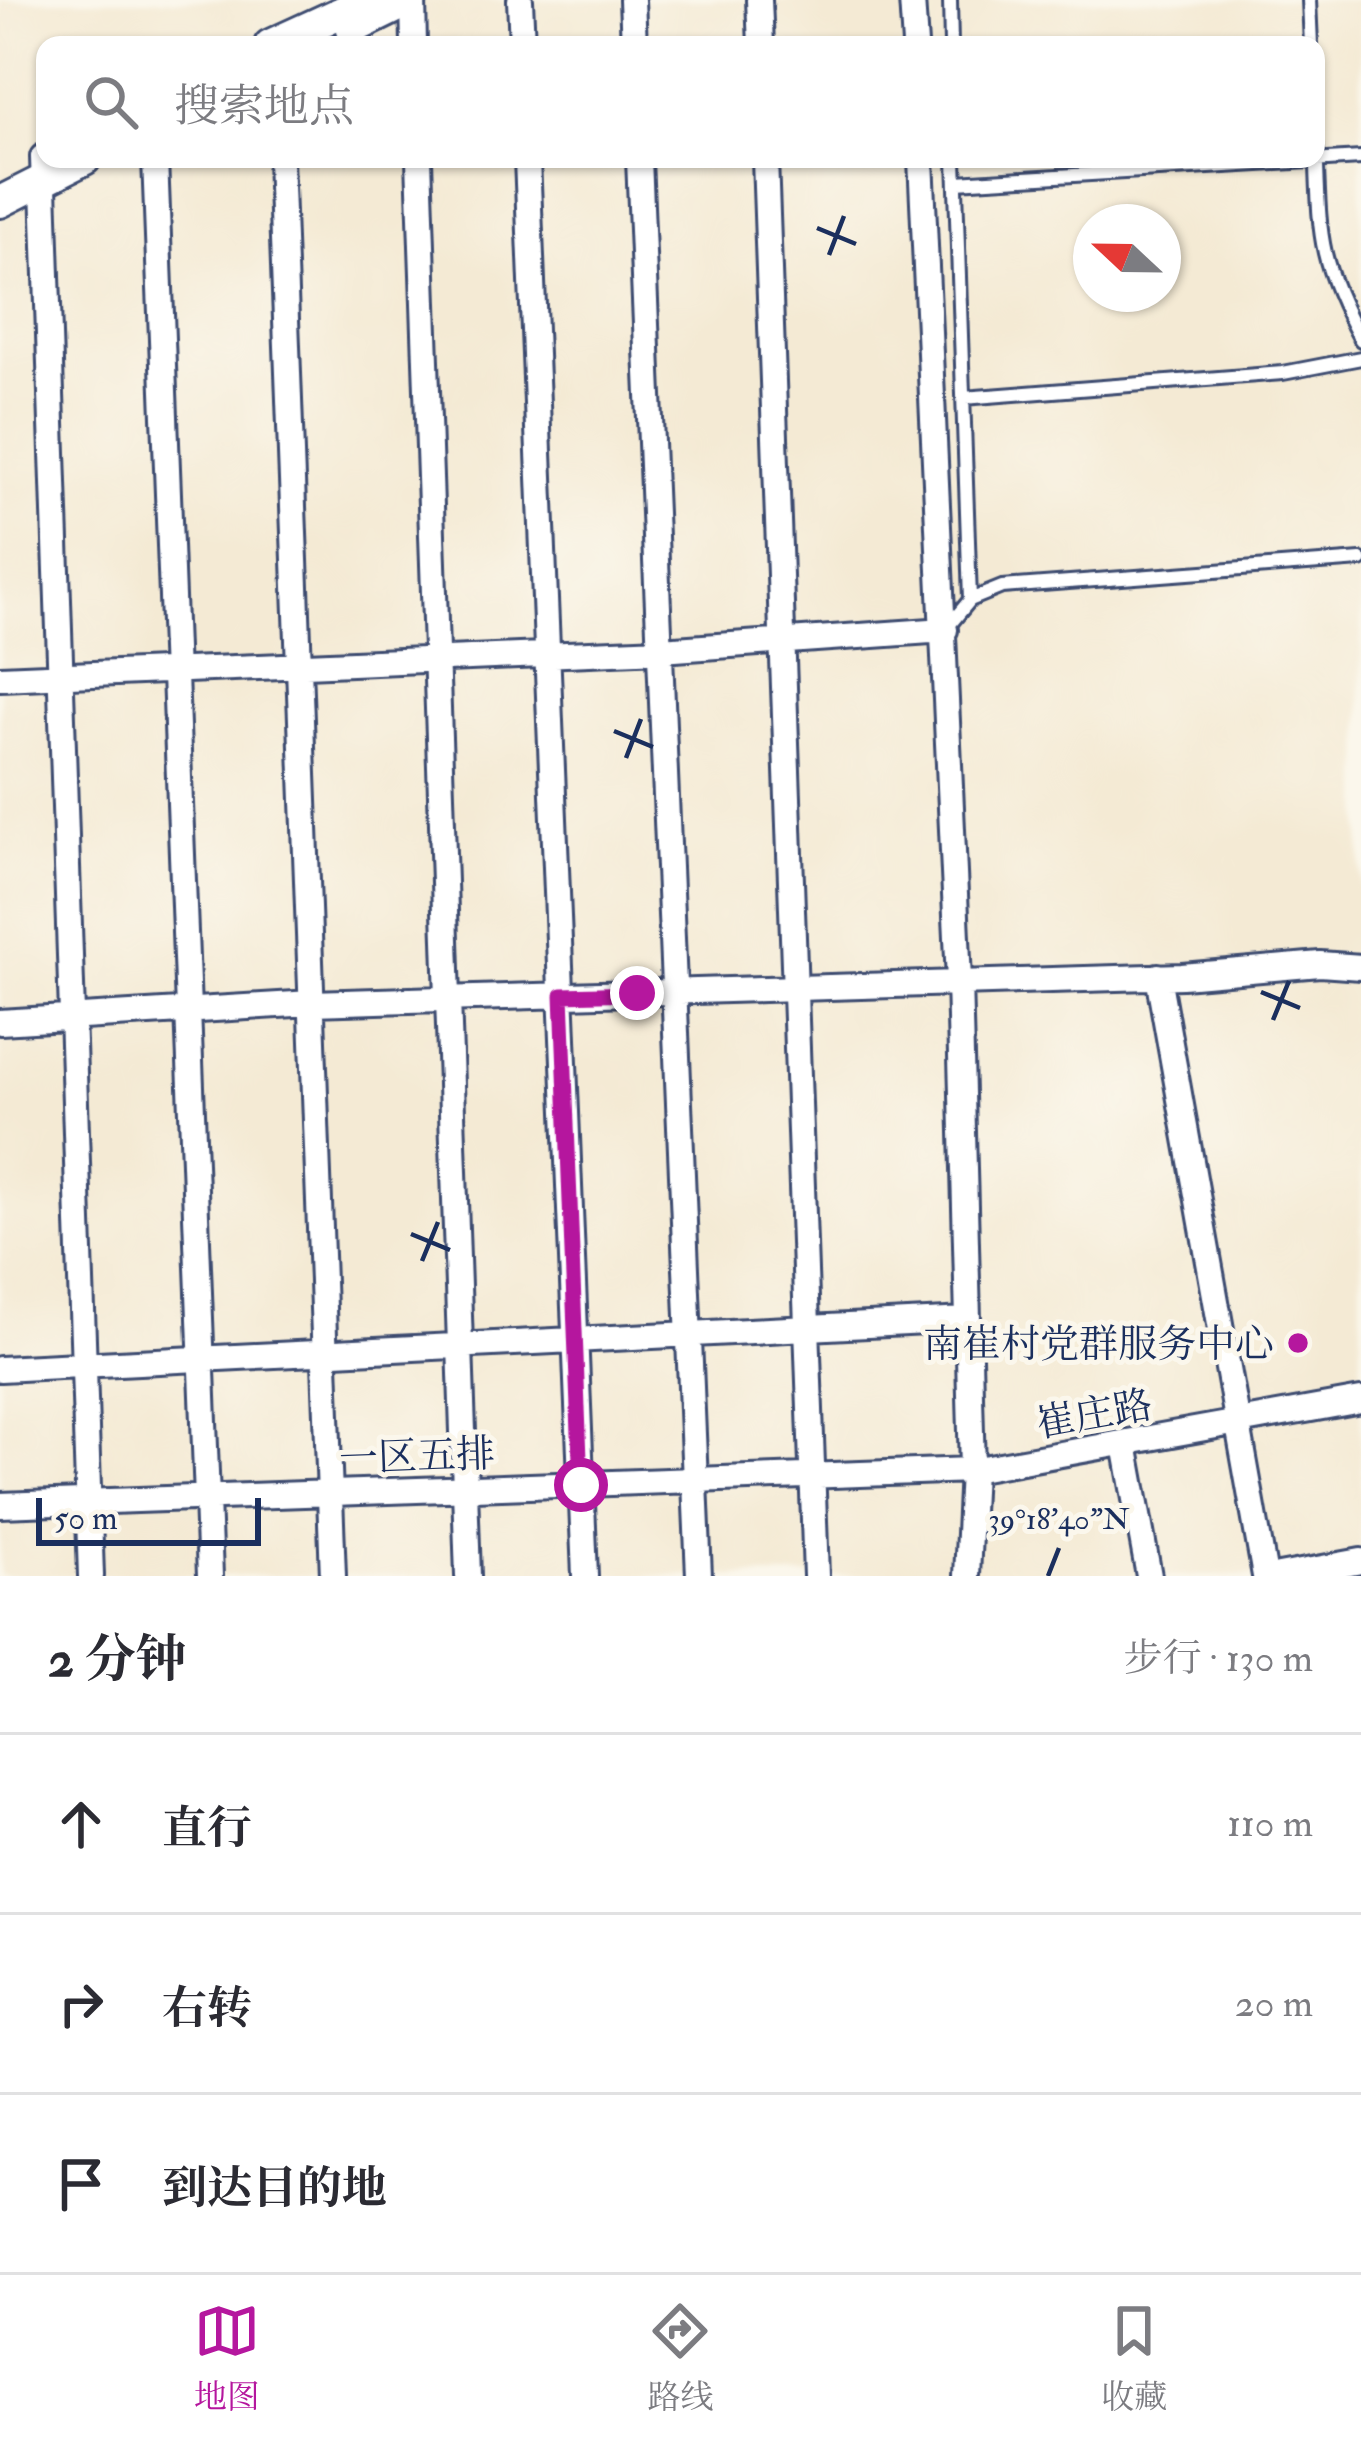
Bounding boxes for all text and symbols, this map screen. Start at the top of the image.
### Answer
search box [36,36,1325,168]
icon: search [78,69,144,135]
text: 搜索地点 [174,79,354,135]
north arrow [1073,204,1181,312]
route end [610,966,664,1020]
place label: 南崔村党群服务中心 [923,1320,1274,1369]
marker: 南崔村党群服务中心 [1285,1330,1311,1356]
street label: 崔庄路 [1032,1380,1156,1449]
street label: 一区五排 [338,1429,496,1484]
route start [554,1458,608,1512]
scale bar [36,1492,261,1545]
text: 50 m [54,1498,118,1539]
text: 39°18'40"N [988,1501,1130,1538]
text: 2 分钟 [48,1628,187,1692]
text: 步行 · 130 m [1124,1634,1313,1683]
icon: ahead [48,1791,114,1857]
text: 110 m [1227,1799,1313,1848]
text: 直行 [162,1801,252,1857]
icon: right [48,1971,114,2037]
text: 20 m [1235,1979,1313,2028]
text: 右转 [162,1981,252,2037]
icon: arrive [48,2151,114,2217]
text: 到达目的地 [162,2161,387,2217]
tab: 地图 [194,2298,260,2418]
tab: 路线 [647,2298,713,2418]
tab: 收藏 [1101,2298,1167,2418]

